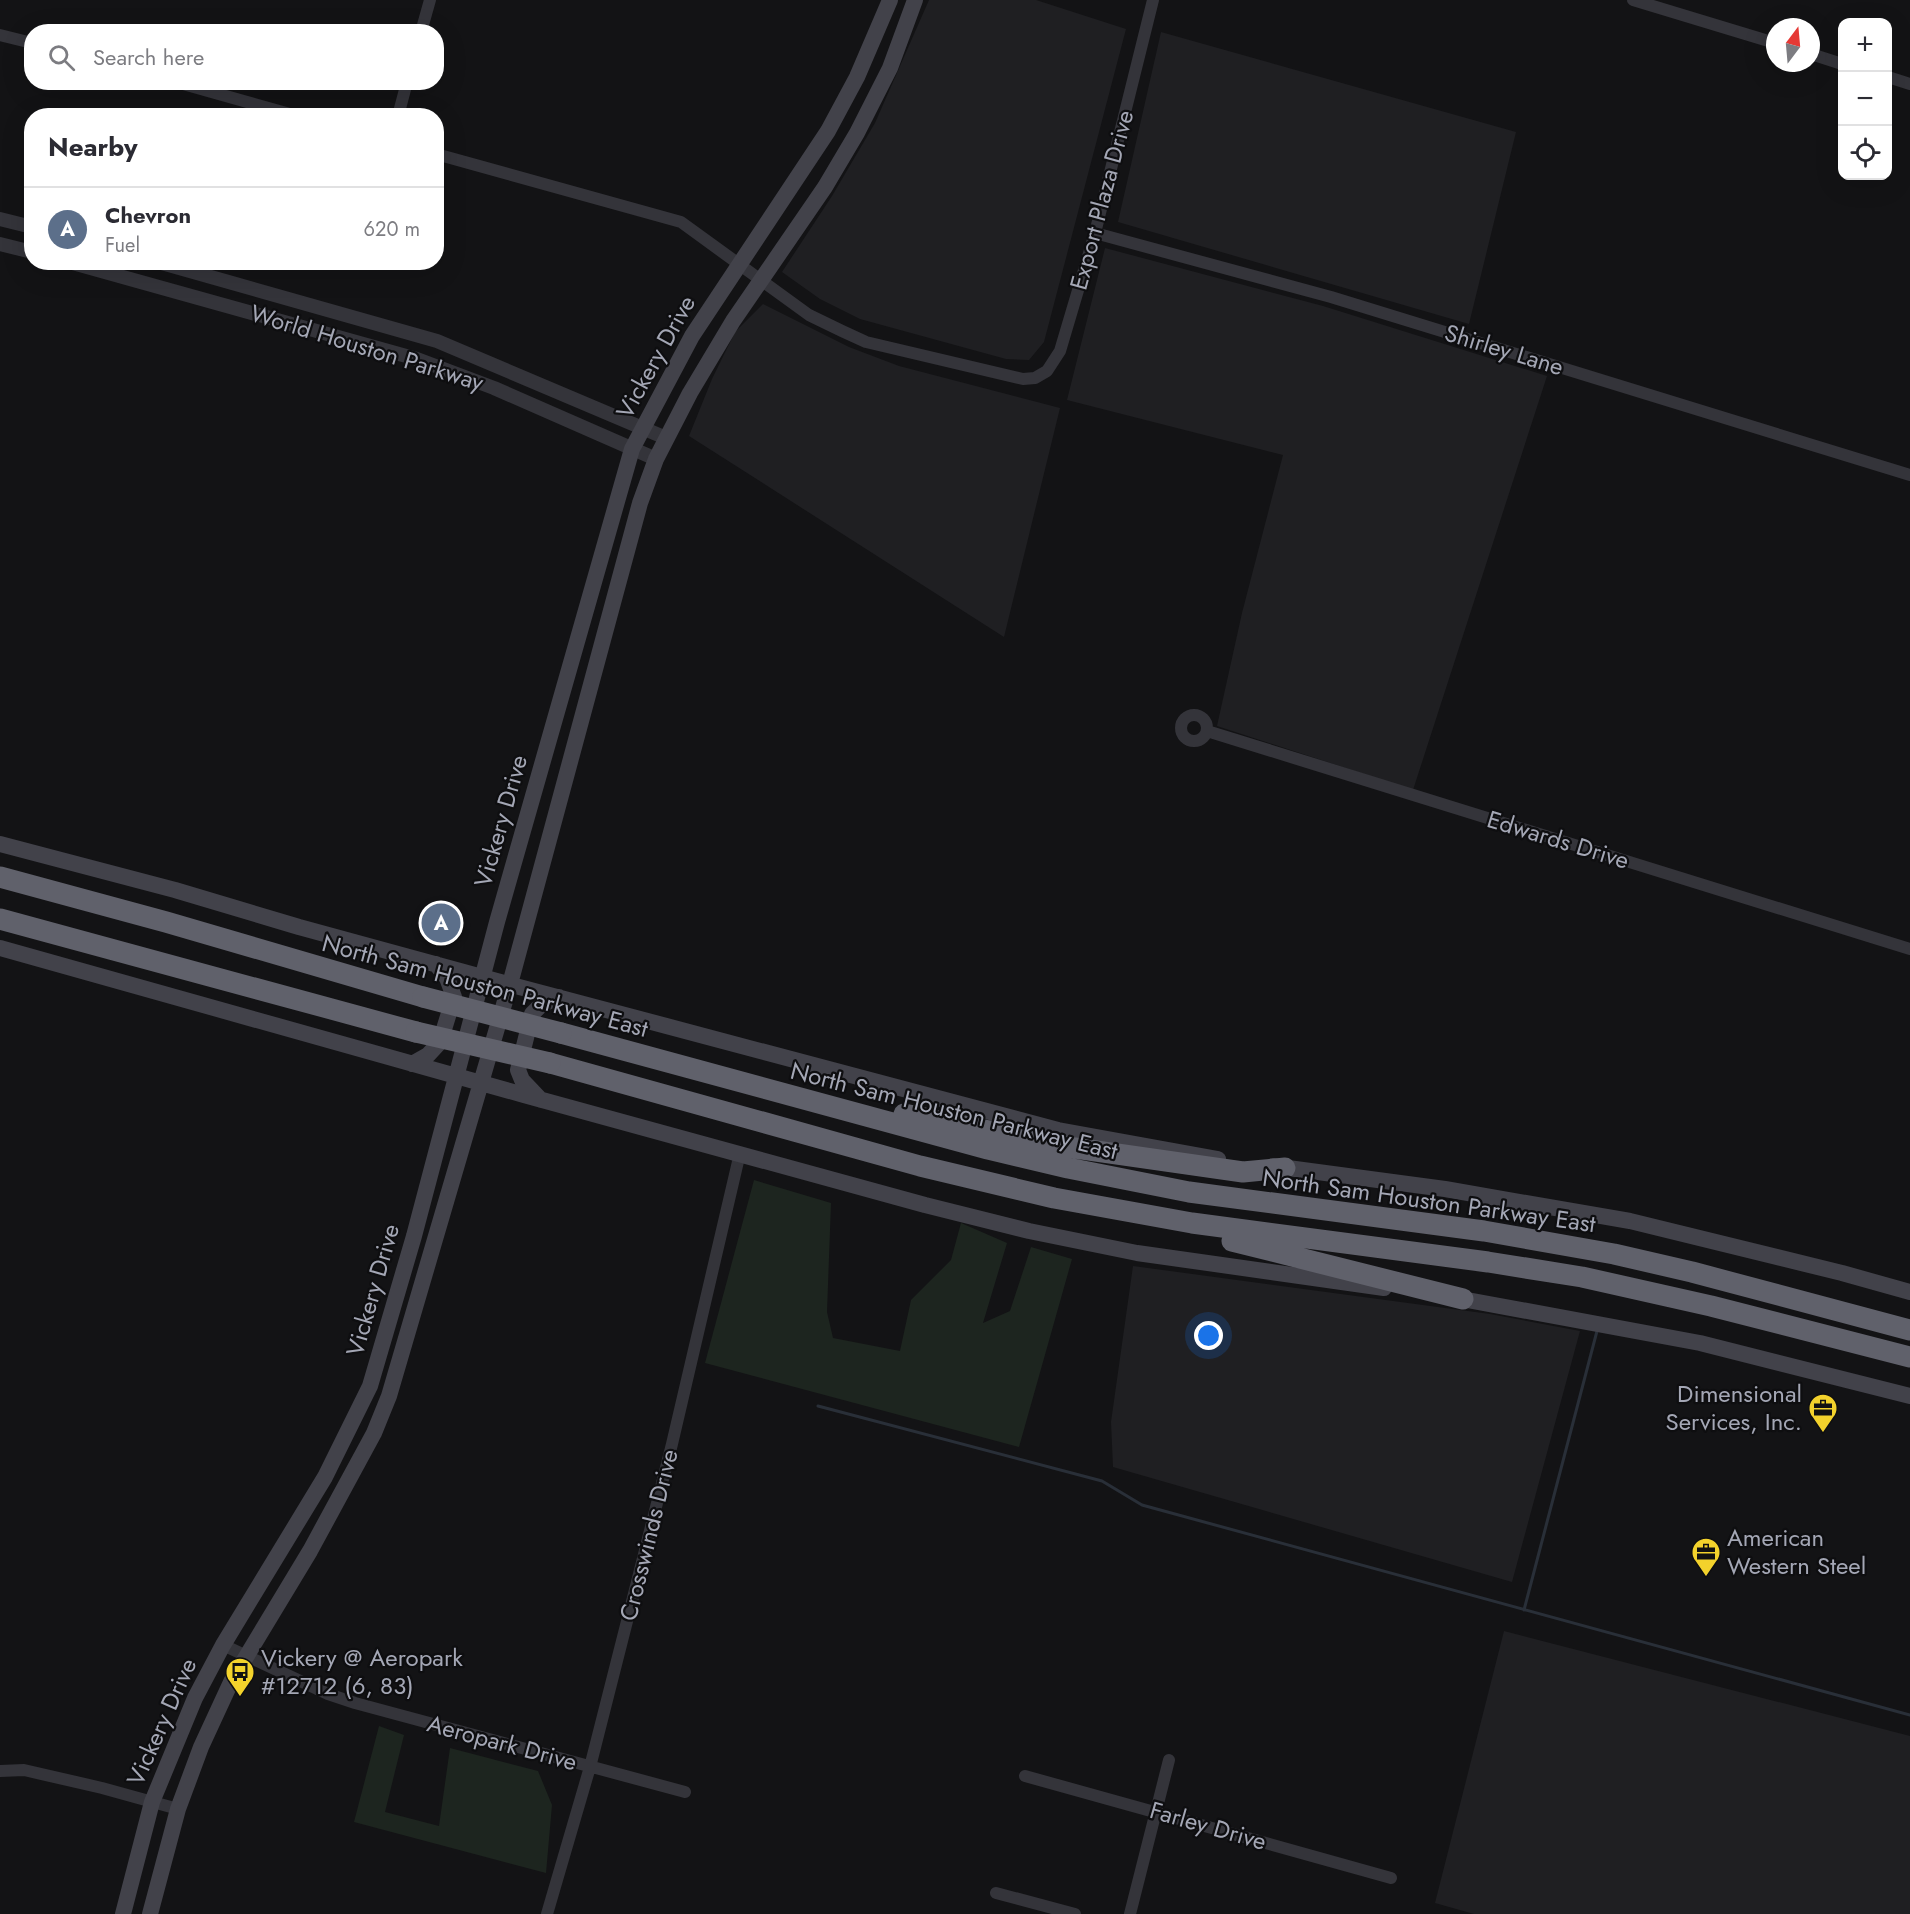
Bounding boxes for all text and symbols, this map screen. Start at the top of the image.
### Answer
north arrow [1766,18,1820,72]
map controls [1838,18,1892,180]
button: + [1838,18,1892,72]
search box [24,24,444,90]
icon: search [45,41,78,74]
text: Search here [93,41,204,73]
button: − [1838,72,1892,126]
street label: Export Plaza Drive [1061,106,1142,294]
button: locate [1838,126,1892,180]
text: Nearby [48,128,137,166]
text: Chevron [105,199,191,231]
text: A [60,215,75,244]
text: 620 m [364,215,420,244]
text: Fuel [105,231,140,260]
street label: Vickery Drive [607,289,704,425]
street label: World Houston Parkway [246,295,488,400]
street label: Shirley Lane [1440,315,1568,384]
street label: Vickery Drive [465,751,536,891]
street label: Edwards Drive [1483,801,1633,878]
pin: A [422,900,460,946]
street label: North Sam Houston Parkway East [318,925,652,1046]
street label: North Sam Houston Parkway East [787,1053,1122,1168]
street label: North Sam Houston Parkway East [1260,1160,1598,1241]
street label: Vickery Drive [337,1220,408,1360]
your location [1194,1321,1223,1350]
place label: Dimensional Services, Inc. [1665,1376,1802,1439]
office icon: Dimensional Services, Inc. [1807,1392,1839,1434]
street label: Crosswinds Drive [610,1445,687,1624]
place label: American Western Steel [1727,1520,1866,1583]
office icon: American Western Steel [1690,1536,1722,1578]
place label: Vickery @ Aeropark #12712 (6, 83) [261,1640,463,1703]
street label: Vickery Drive [118,1652,205,1791]
bus stop icon: Vickery @ Aeropark #12712 (6, 83) [224,1656,256,1698]
street label: Aeropark Drive [423,1706,581,1779]
street label: Farley Drive [1146,1792,1270,1859]

